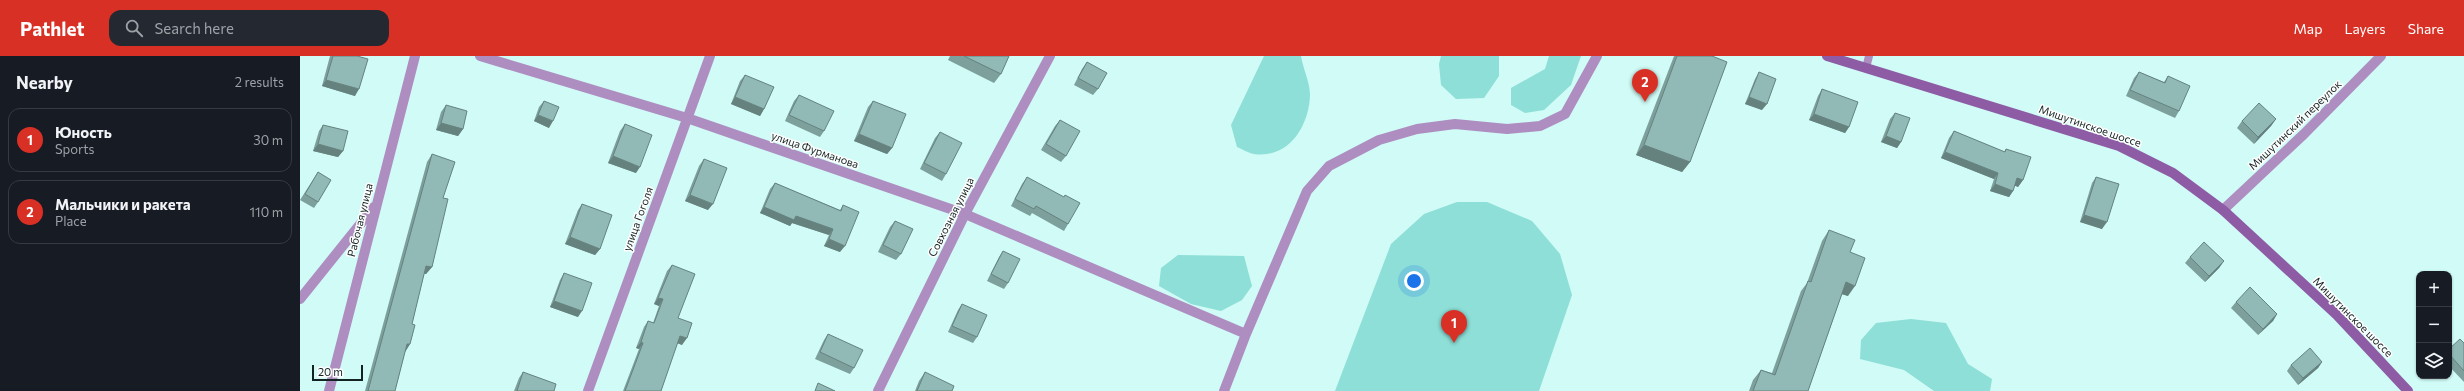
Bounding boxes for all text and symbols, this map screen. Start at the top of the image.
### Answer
search box [109,10,389,46]
text: Pathlet [20,17,85,40]
icon: search [123,17,145,39]
text: Search here [155,19,234,37]
text: Map [2294,20,2322,37]
text: Layers [2344,20,2386,37]
text: Share [2408,20,2444,37]
pin: 2 [1632,69,1658,102]
text: Nearby [16,72,73,93]
text: 2 results [235,74,284,90]
street label: Мишутинский переулок [2246,77,2344,172]
street label: Мишутинское шоссе [2037,102,2143,149]
text: Юность [55,123,112,141]
street label: улица Фурманова [770,128,861,171]
text: 1 [27,132,33,148]
text: 30 m [253,132,283,148]
text: Sports [55,141,95,157]
street label: Совхозная улица [925,175,976,259]
street label: Рабочая улица [344,182,375,258]
street label: улица Гоголя [620,185,655,253]
text: Мальчики и ракета [55,195,191,213]
text: 2 [26,204,34,220]
text: 110 m [250,204,283,220]
text: Place [55,213,87,229]
your location [1404,271,1424,291]
map controls [2416,271,2452,379]
button: + [2416,271,2452,307]
street label: Мишутинское шоссе [2311,274,2396,359]
button: − [2416,307,2452,343]
pin: 1 [1441,310,1467,343]
button: layers [2416,343,2452,379]
scale bar [312,363,363,382]
text: 20 m [318,365,343,378]

